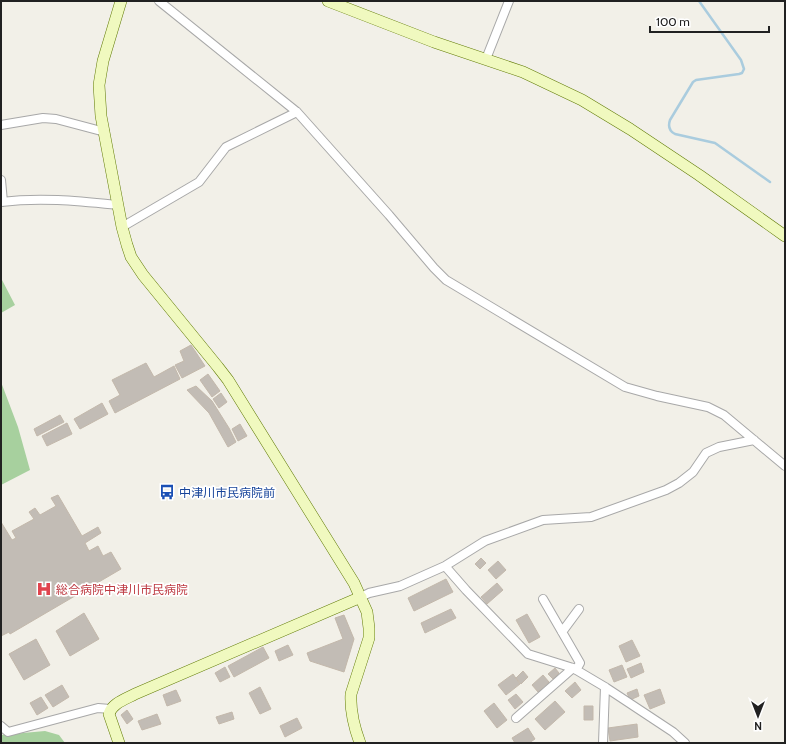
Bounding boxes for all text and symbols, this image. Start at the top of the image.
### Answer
scale bar [650,8,769,34]
text: 100 m [656,14,690,29]
bus stop icon: 中津川市民病院前 [158,483,176,501]
place label: 中津川市民病院前 [179,485,275,500]
hospital icon: 総合病院中津川市民病院 [35,580,53,598]
place label: 総合病院中津川市民病院 [56,582,188,597]
north arrow [738,696,778,736]
text: N [754,719,762,733]

